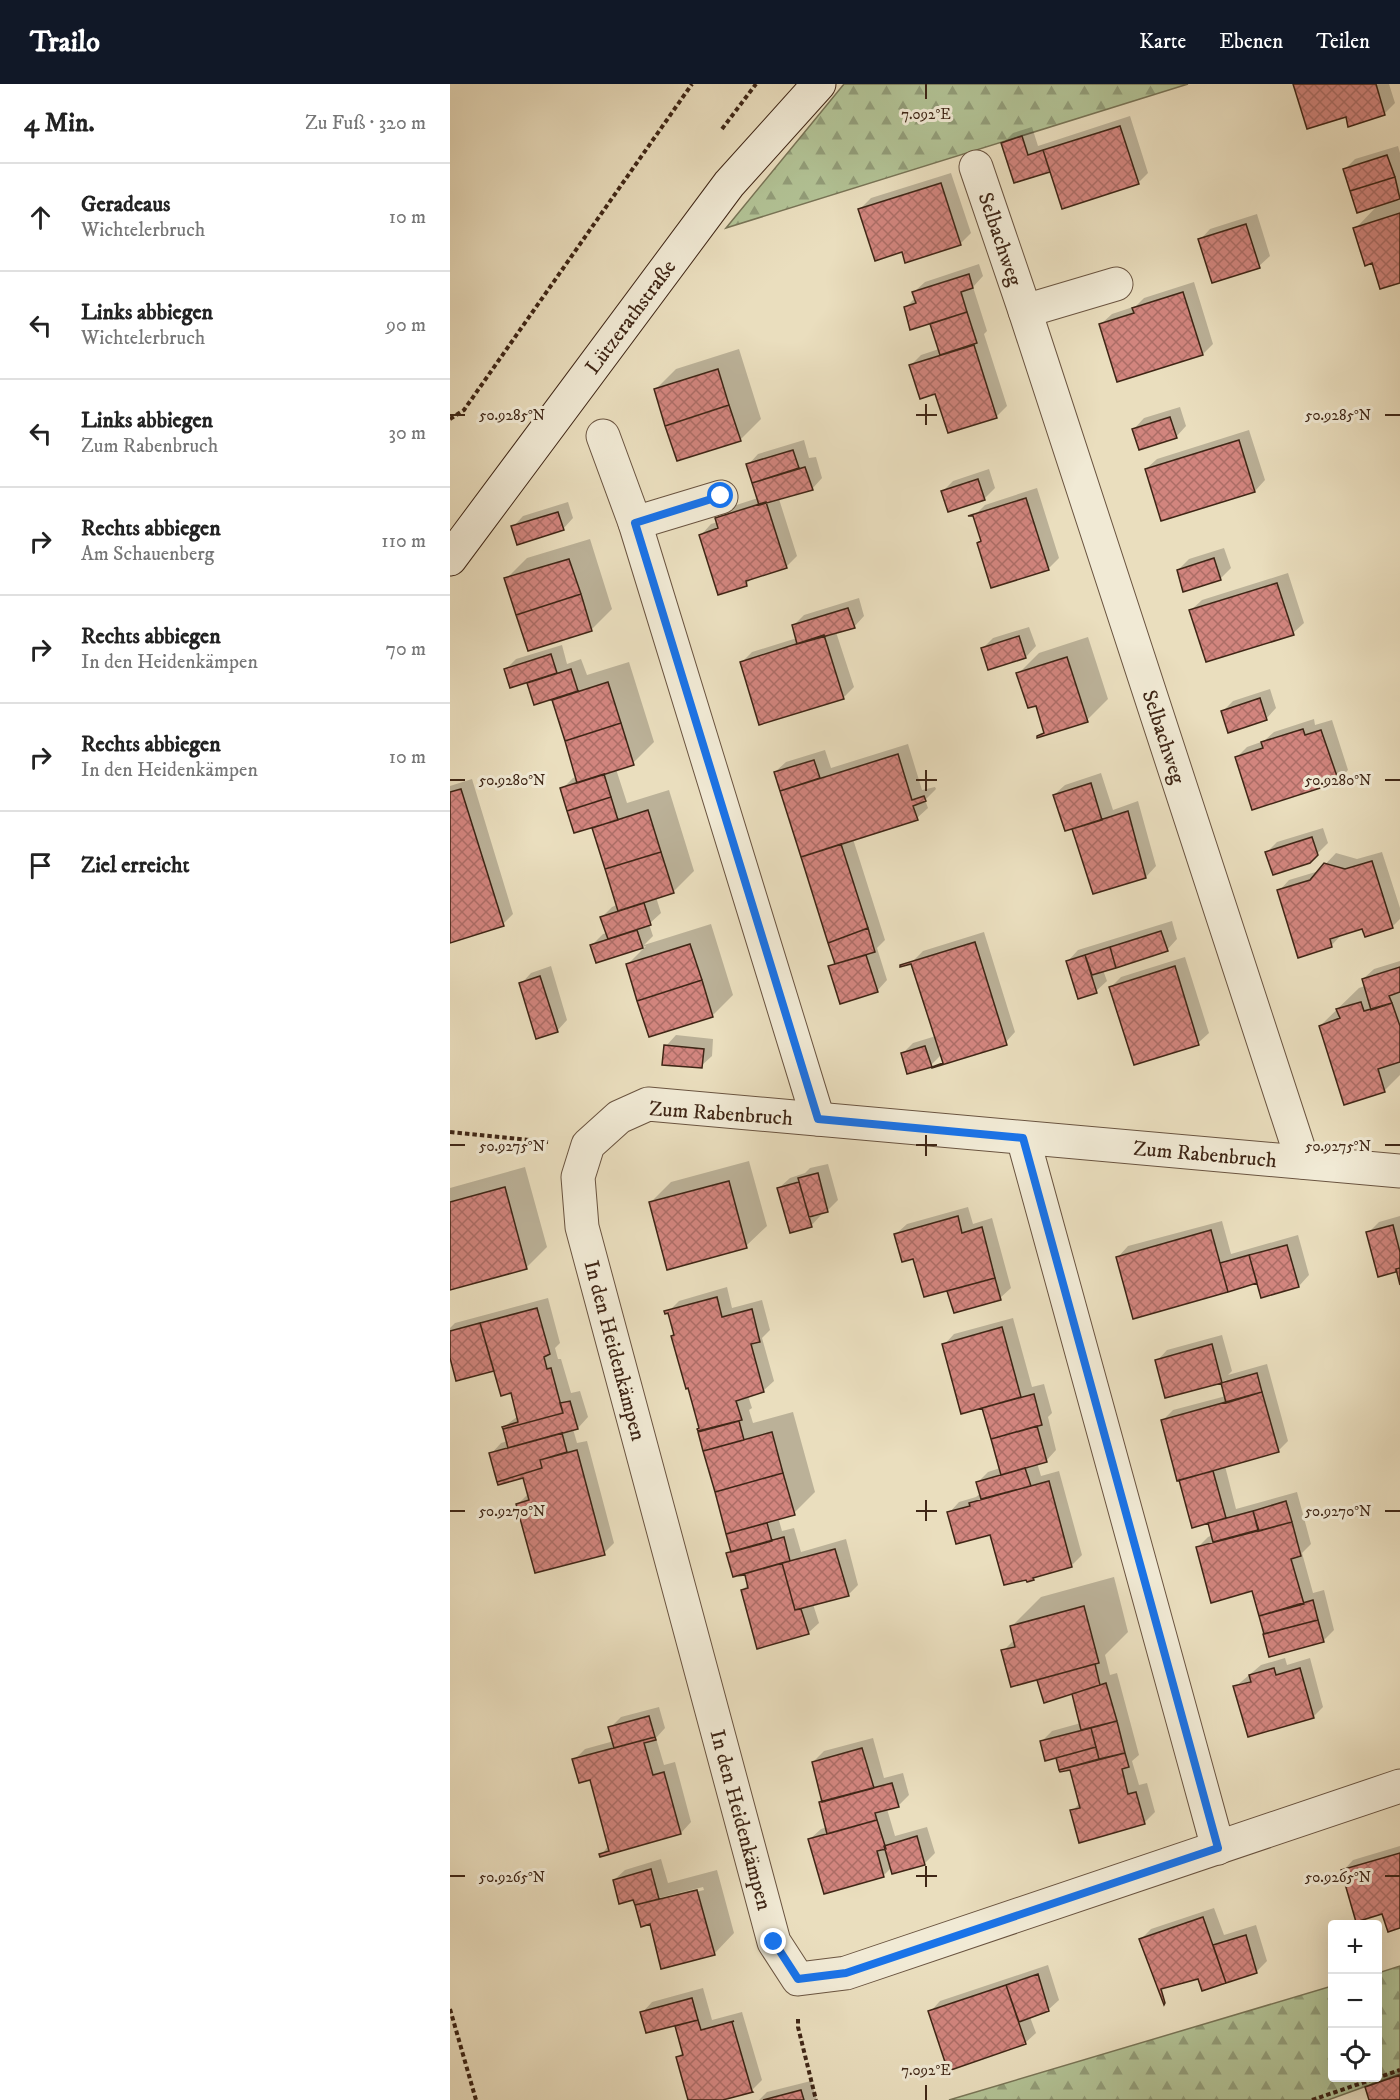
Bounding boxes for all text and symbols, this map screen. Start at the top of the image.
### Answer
text: Trailo [30,25,100,60]
text: Karte [1139,29,1186,55]
text: Ebenen [1219,29,1283,55]
text: Teilen [1316,29,1370,55]
text: 7.092°E [901,105,951,124]
text: 4 Min. [24,107,95,140]
text: Zu Fuß · 320 m [305,111,426,136]
street label: Selbachweg [972,189,1028,290]
text: Geradeaus [81,191,170,218]
icon: ahead [24,201,57,234]
text: 10 m [389,205,426,230]
text: Wichtelerbruch [81,218,205,243]
street label: Lützerathstraße [580,255,682,380]
text: Links abbiegen [81,299,213,326]
icon: left [24,309,57,342]
text: 90 m [386,313,426,338]
text: Wichtelerbruch [81,326,205,351]
text: 50.9285°N [479,406,545,425]
text: 50.9285°N [1305,406,1371,425]
text: Links abbiegen [81,407,213,434]
icon: left [24,417,57,450]
text: 30 m [388,421,426,446]
text: Zum Rabenbruch [81,434,218,459]
route start [707,482,733,508]
text: Rechts abbiegen [81,515,221,542]
icon: right [24,525,57,558]
text: 110 m [381,529,426,554]
text: Am Schauenberg [81,542,214,567]
text: Rechts abbiegen [81,623,221,650]
icon: right [24,633,57,666]
text: 70 m [385,637,426,662]
text: In den Heidenkämpen [81,650,258,675]
street label: Selbachweg [1136,687,1191,788]
text: Rechts abbiegen [81,731,221,758]
icon: right [24,741,57,774]
text: 10 m [389,745,426,770]
text: In den Heidenkämpen [81,758,258,783]
text: 50.9280°N [479,771,545,790]
text: 50.9280°N [1305,771,1371,790]
icon: arrive [24,849,57,882]
text: Ziel erreicht [81,852,189,879]
street label: Zum Rabenbruch [648,1096,794,1132]
street label: Zum Rabenbruch [1132,1136,1278,1174]
text: 50.9275°N [479,1137,545,1156]
text: 50.9275°N [1305,1137,1371,1156]
street label: In den Heidenkämpen [578,1258,651,1444]
text: 50.9270°N [479,1502,545,1521]
text: 50.9270°N [1305,1502,1371,1521]
street label: In den Heidenkämpen [704,1727,777,1913]
text: 50.9265°N [479,1868,545,1887]
text: 50.9265°N [1305,1868,1371,1887]
map controls [1328,1920,1382,2082]
button: + [1328,1920,1382,1974]
route end [760,1928,786,1954]
button: − [1328,1974,1382,2028]
button: locate [1328,2028,1382,2082]
text: 7.092°E [901,2061,951,2080]

